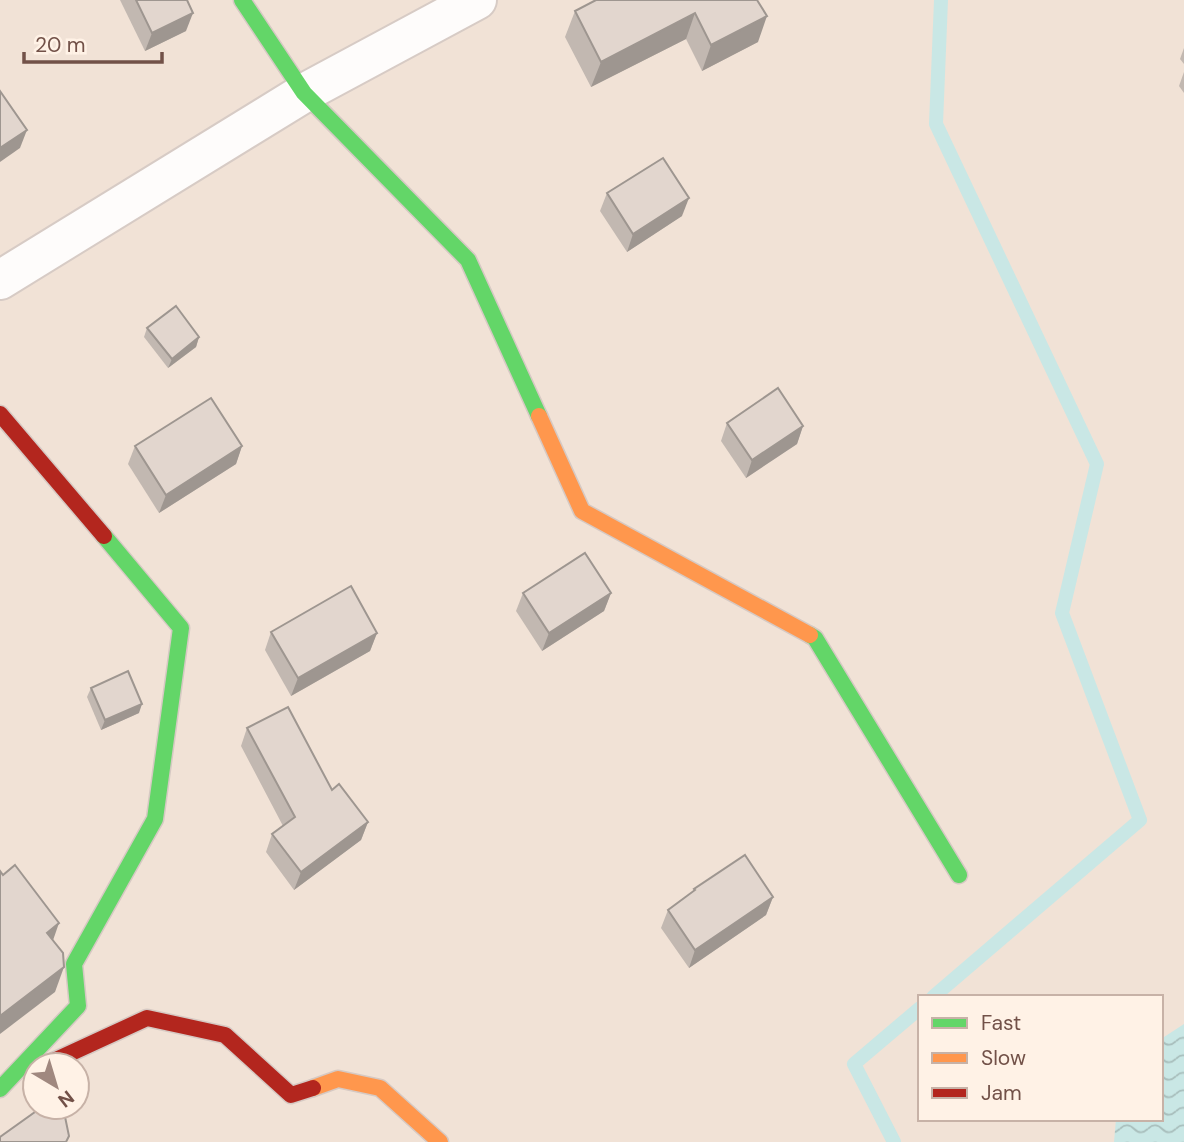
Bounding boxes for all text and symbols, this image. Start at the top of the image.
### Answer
scale bar [24,21,163,65]
text: 20 m [35,31,86,59]
legend [918,995,1163,1121]
text: Fast [981,1009,1021,1037]
text: Slow [981,1044,1026,1072]
north arrow [21,1051,91,1121]
text: Jam [981,1079,1022,1107]
text: N [53,1085,79,1113]

